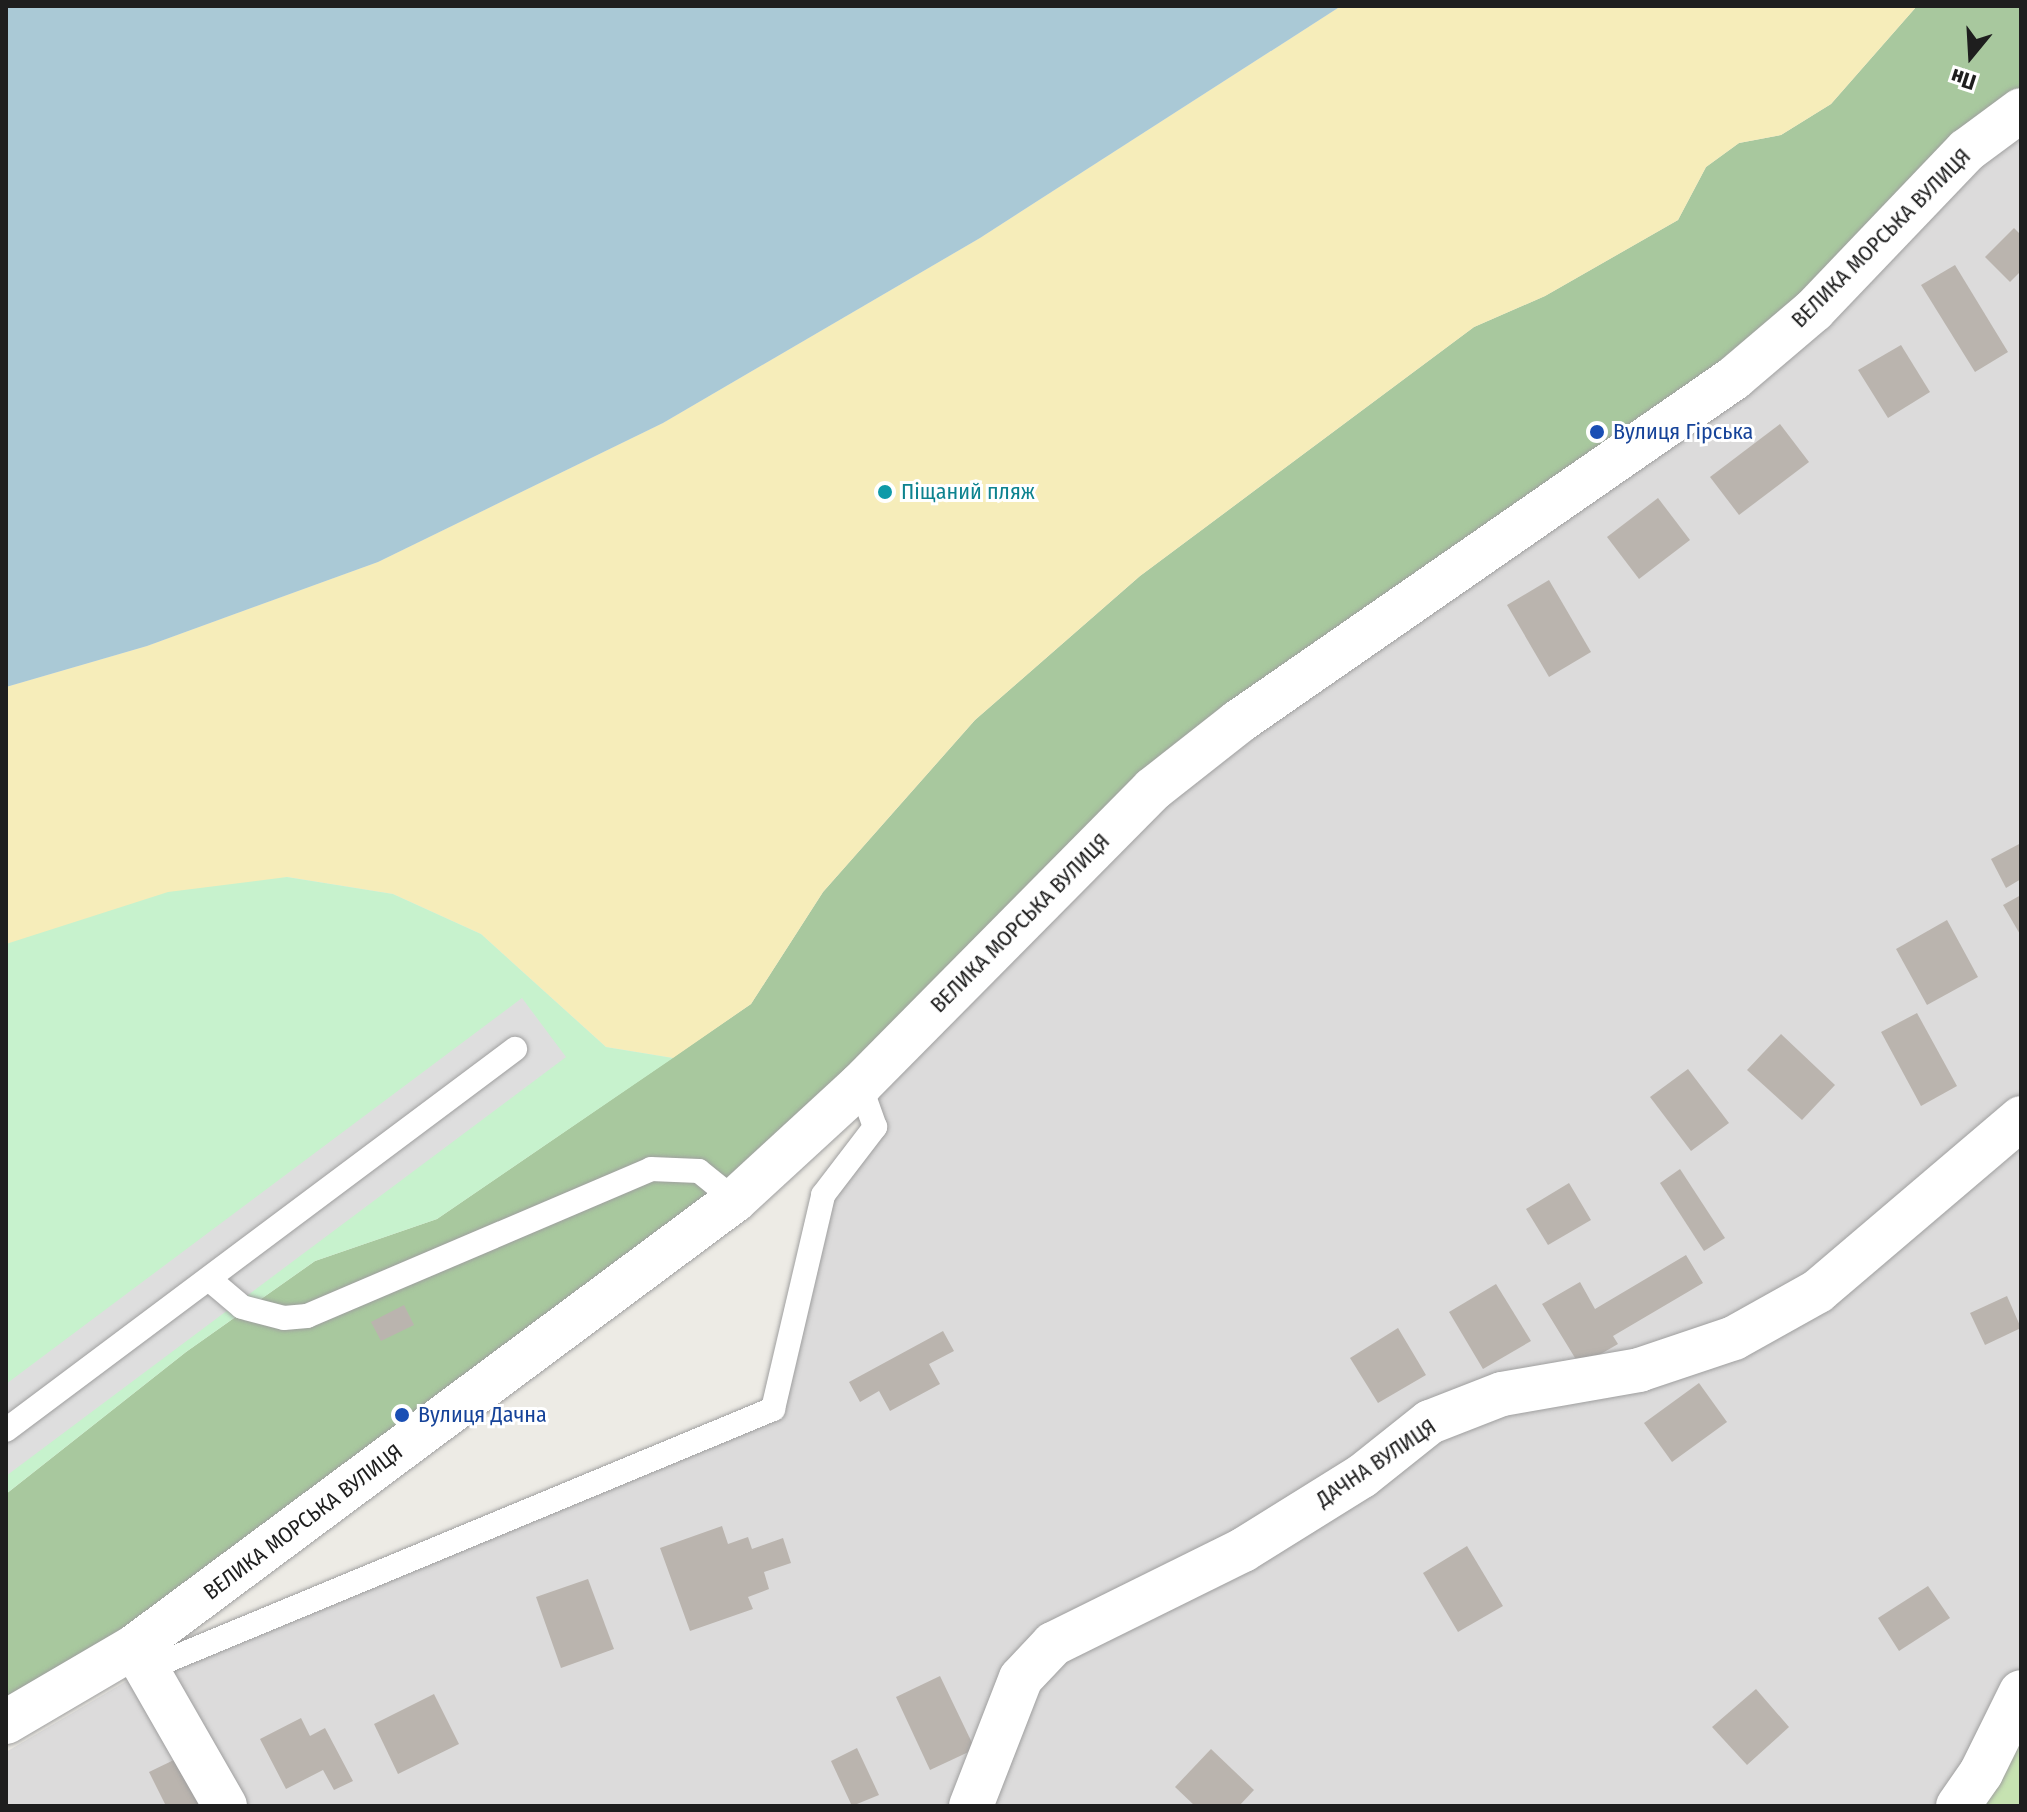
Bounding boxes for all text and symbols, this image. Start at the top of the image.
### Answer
north arrow [1931,16,2011,96]
text: Пн [1947,63,1979,96]
street label: ВЕЛИКА МОРСЬКА ВУЛИЦЯ [1786,143,1976,333]
place label: Вулиця Гірська [1613,419,1753,445]
marker: Вулиця Гірська [1588,423,1606,441]
place label: Піщаний пляж [901,479,1035,505]
marker: Піщаний пляж [876,483,894,501]
street label: ВЕЛИКА МОРСЬКА ВУЛИЦЯ [925,828,1115,1018]
place label: Вулиця Дачна [418,1402,547,1428]
marker: Вулиця Дачна [393,1406,411,1424]
street label: ДАЧНА ВУЛИЦЯ [1311,1413,1441,1513]
street label: ВЕЛИКА МОРСЬКА ВУЛИЦЯ [198,1439,408,1605]

